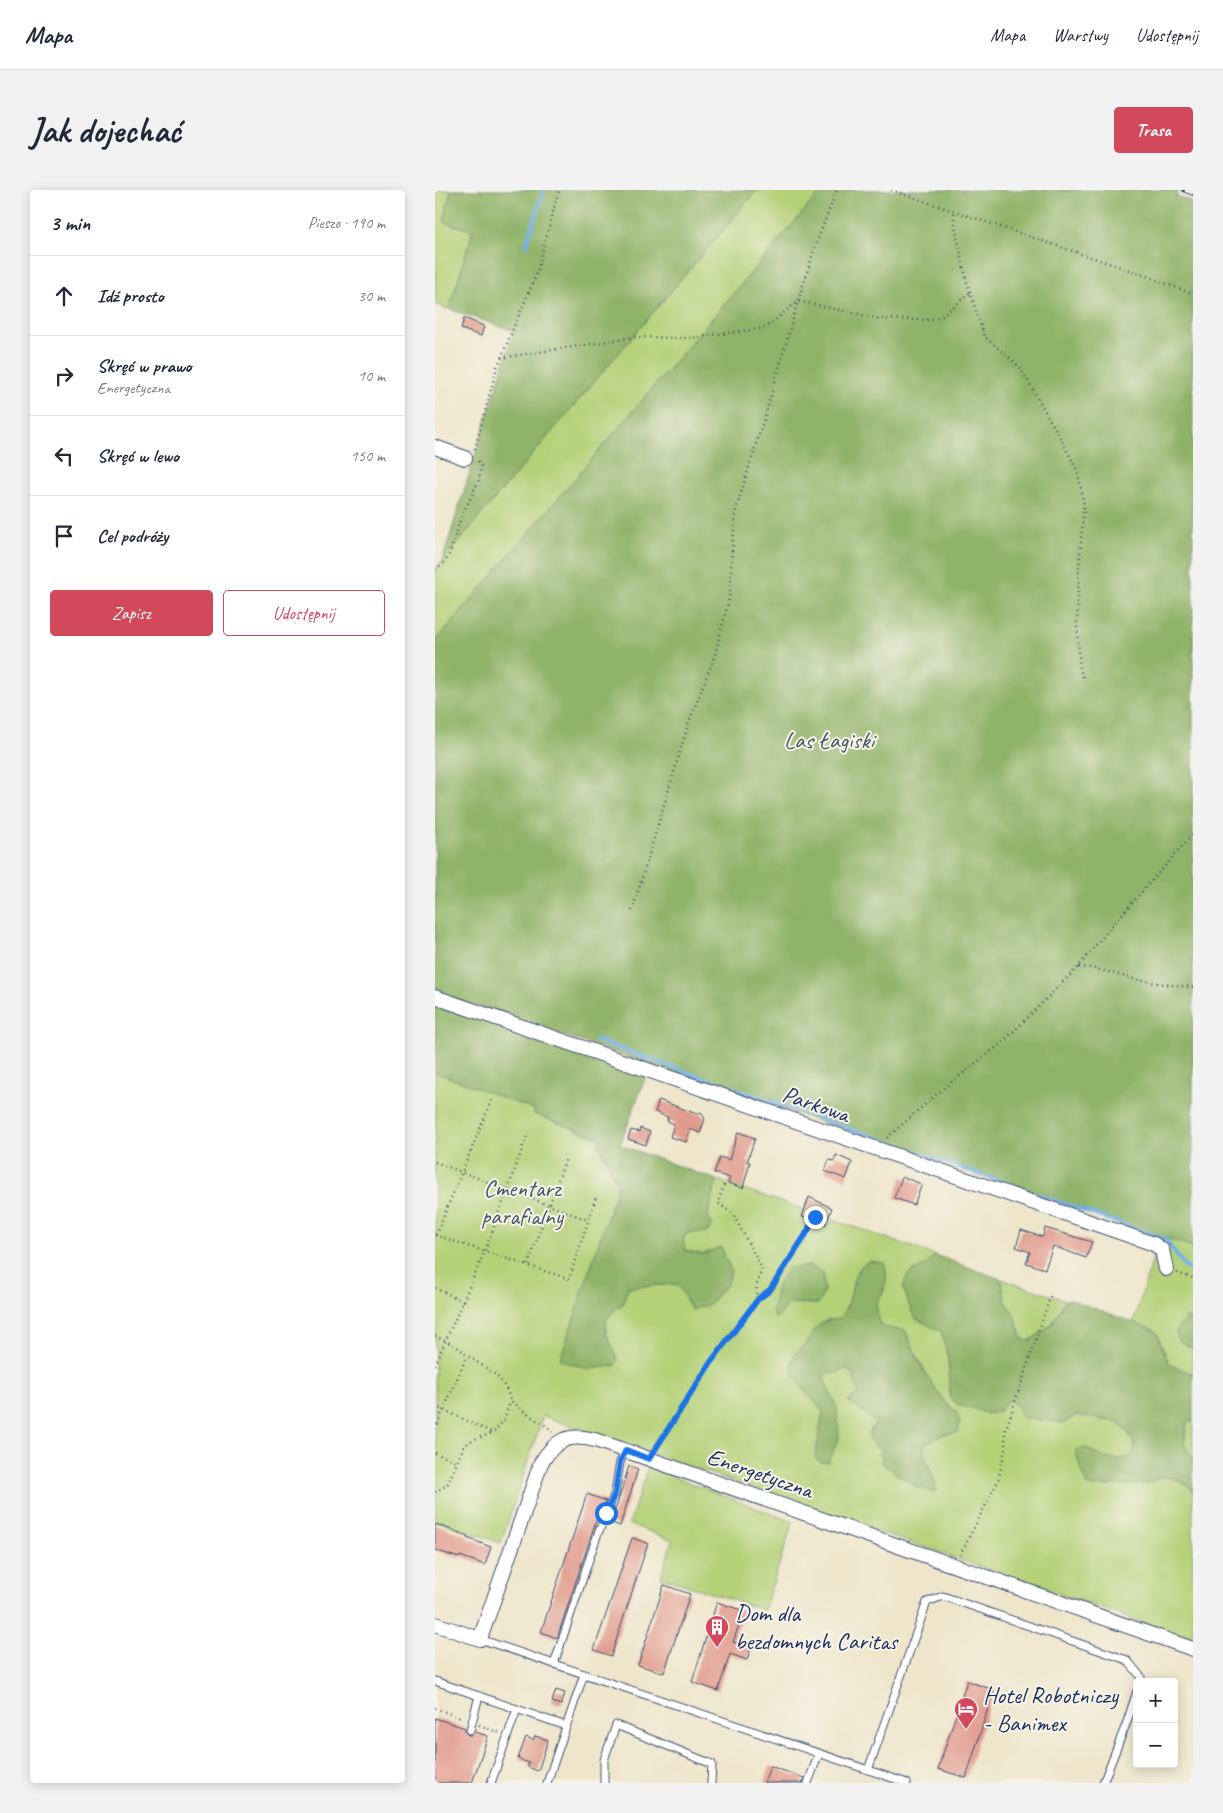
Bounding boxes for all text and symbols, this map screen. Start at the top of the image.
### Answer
text: Mapa [25,20,72,50]
text: Mapa [990,24,1025,46]
text: Warstwy [1053,24,1108,46]
text: Udostępnij [1136,24,1198,46]
button: Trasa [1114,107,1193,153]
text: Jak dojechać [30,108,181,153]
text: 3 min [50,210,90,236]
text: Pieszo · 190 m [308,213,385,233]
icon: ahead [50,282,78,310]
text: Idź prosto [97,284,164,308]
text: 30 m [358,286,385,306]
text: Skręć w prawo [97,354,192,378]
icon: right [50,362,78,390]
text: 10 m [358,366,385,386]
text: Energetyczna [97,378,170,398]
icon: left [50,442,78,470]
text: Skręć w lewo [97,444,179,468]
text: 150 m [351,446,385,466]
icon: arrive [50,522,78,550]
text: Cel podróży [97,524,168,548]
button: Zapisz [50,590,213,636]
button: Udostępnij [223,590,385,636]
park label: Las Łagiski [784,725,877,755]
street label: Parkowa [779,1079,855,1130]
park label: Cmentarz parafialny [481,1173,565,1231]
route end [804,1206,827,1229]
street label: Energetyczna [703,1441,819,1506]
route start [595,1502,618,1525]
place label: Dom dla bezdomnych Caritas [735,1598,899,1656]
building icon: Dom dla bezdomnych Caritas [704,1614,730,1648]
map controls [1133,1678,1178,1768]
button: + [1133,1678,1178,1723]
place label: Hotel Robotniczy - Banimex [983,1680,1120,1738]
hotel icon: Hotel Robotniczy - Banimex [953,1696,979,1730]
button: − [1133,1723,1178,1768]

